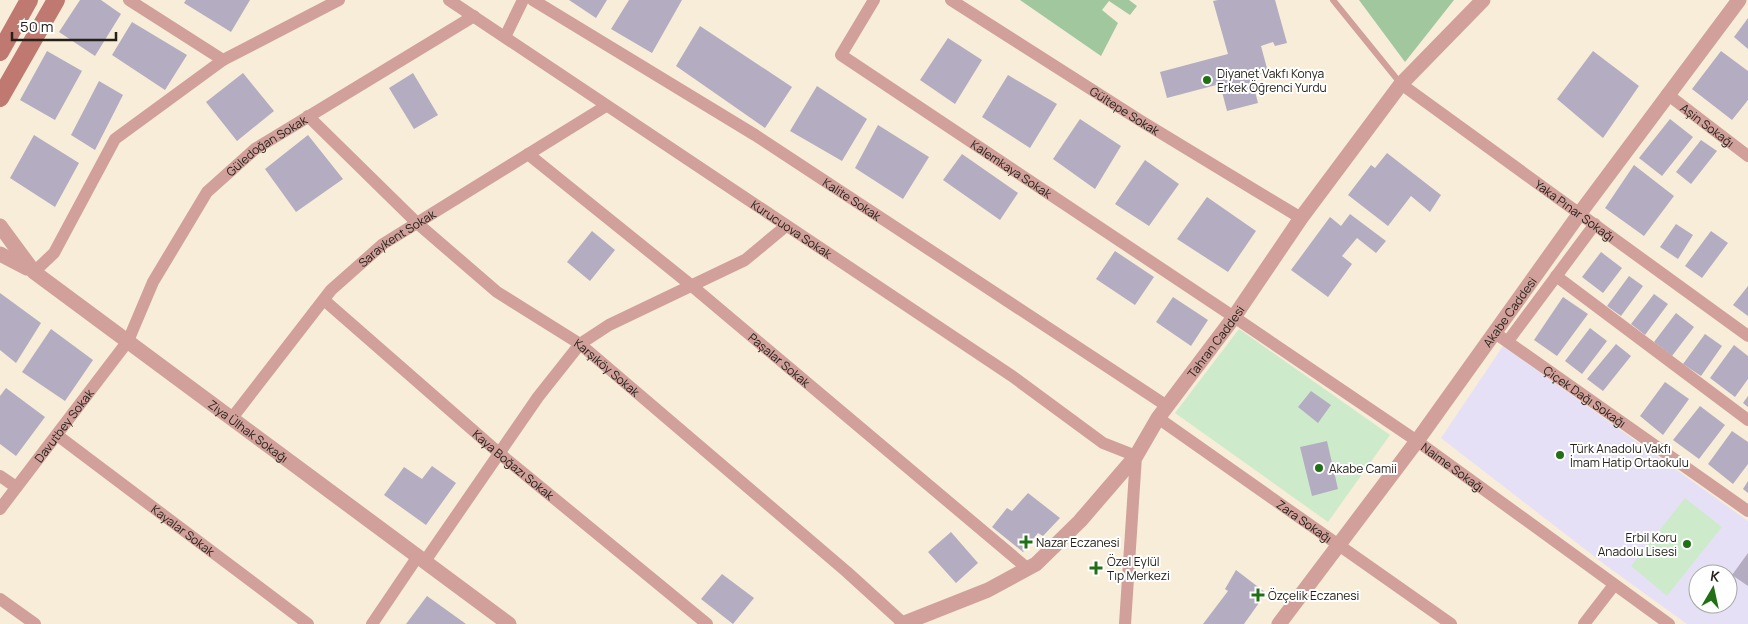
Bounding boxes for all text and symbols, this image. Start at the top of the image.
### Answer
scale bar [12,10,116,42]
text: 50 m [20,16,54,37]
place label: Diyanet Vakfı Konya Erkek Öğrenci Yurdu [1217,65,1327,96]
marker: Diyanet Vakfı Konya Erkek Öğrenci Yurdu [1201,74,1213,86]
street label: Gültepe Sokak [1087,82,1164,139]
street label: Aşin Sokağı [1677,99,1738,151]
street label: Güledoğan Sokak [222,110,311,180]
street label: Kalemkaya Sokak [968,135,1056,202]
street label: Kalite Sokak [820,173,885,225]
street label: Yaka Pınar Sokağı [1531,176,1618,245]
street label: Kurucuova Sokak [748,196,836,263]
street label: Saraykent Sokak [354,205,440,271]
street label: Akabe Caddesi [1478,273,1540,350]
street label: Tahran Caddesi [1183,302,1248,381]
street label: Paşalar Sokak [745,329,815,391]
street label: Karşıköy Sokak [571,334,644,401]
street label: Çiçek Dağı Sokağı [1540,361,1630,431]
street label: Davutbey Sokak [30,384,98,466]
street label: Ziya Ülhak Sokağı [205,395,292,466]
street label: Kaya Boğazı Sokak [469,425,559,504]
street label: Naime Sokağı [1418,438,1488,496]
place label: Türk Anadolu Vakfı İmam Hatip Ortaokulu [1570,440,1689,471]
marker: Türk Anadolu Vakfı İmam Hatip Ortaokulu [1554,449,1566,461]
place label: Akabe Camii [1329,460,1397,477]
marker: Akabe Camii [1313,462,1325,474]
street label: Zara Sokağı [1273,496,1336,546]
street label: Kayalar Sokak [148,501,219,560]
place label: Erbil Koru Anadolu Lisesi [1598,529,1677,560]
place label: Nazar Eczanesi [1036,534,1120,551]
marker: Nazar Eczanesi [1020,536,1032,548]
marker: Erbil Koru Anadolu Lisesi [1681,538,1693,550]
place label: Özel Eylül Tıp Merkezi [1107,553,1170,584]
marker: Özel Eylül Tıp Merkezi [1089,561,1103,575]
north arrow [1688,564,1738,614]
text: K [1709,566,1722,586]
place label: Özçelik Eczanesi [1268,587,1359,604]
marker: Özçelik Eczanesi [1252,589,1264,601]

